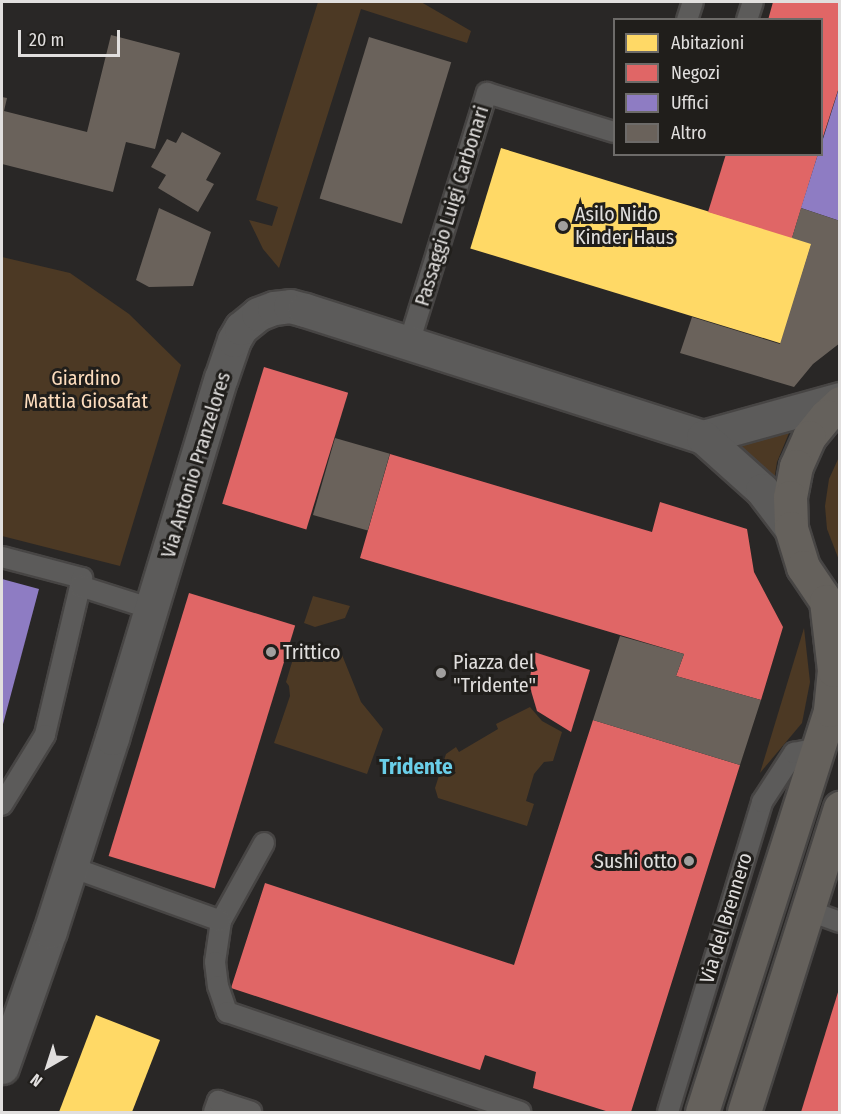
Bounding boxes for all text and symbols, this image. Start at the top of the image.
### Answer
scale bar [21,18,123,56]
legend [613,18,823,156]
text: 20 m [29,29,64,51]
text: Abitazioni [671,32,744,54]
text: Negozi [671,62,720,84]
text: Uffici [671,92,709,114]
street label: Passaggio Luigi Carbonari [410,103,494,309]
text: Altro [671,122,706,144]
place label: Asilo Nido Kinder Haus [575,202,674,249]
marker: Asilo Nido Kinder Haus [556,219,570,233]
park label: Giardino Mattia Giosafat [24,367,148,414]
street label: Via Antonio Pranzelores [156,369,236,561]
place label: Trittico [283,640,340,664]
marker: Trittico [264,645,278,659]
place label: Piazza del "Tridente" [453,650,536,697]
marker: Piazza del "Tridente" [434,666,448,680]
district label: Tridente [379,754,453,780]
place label: Sushi otto [594,849,677,873]
street label: Via del Brennero [695,850,757,986]
marker: Sushi otto [682,854,696,868]
north arrow [18,1036,78,1096]
text: N [27,1070,46,1091]

